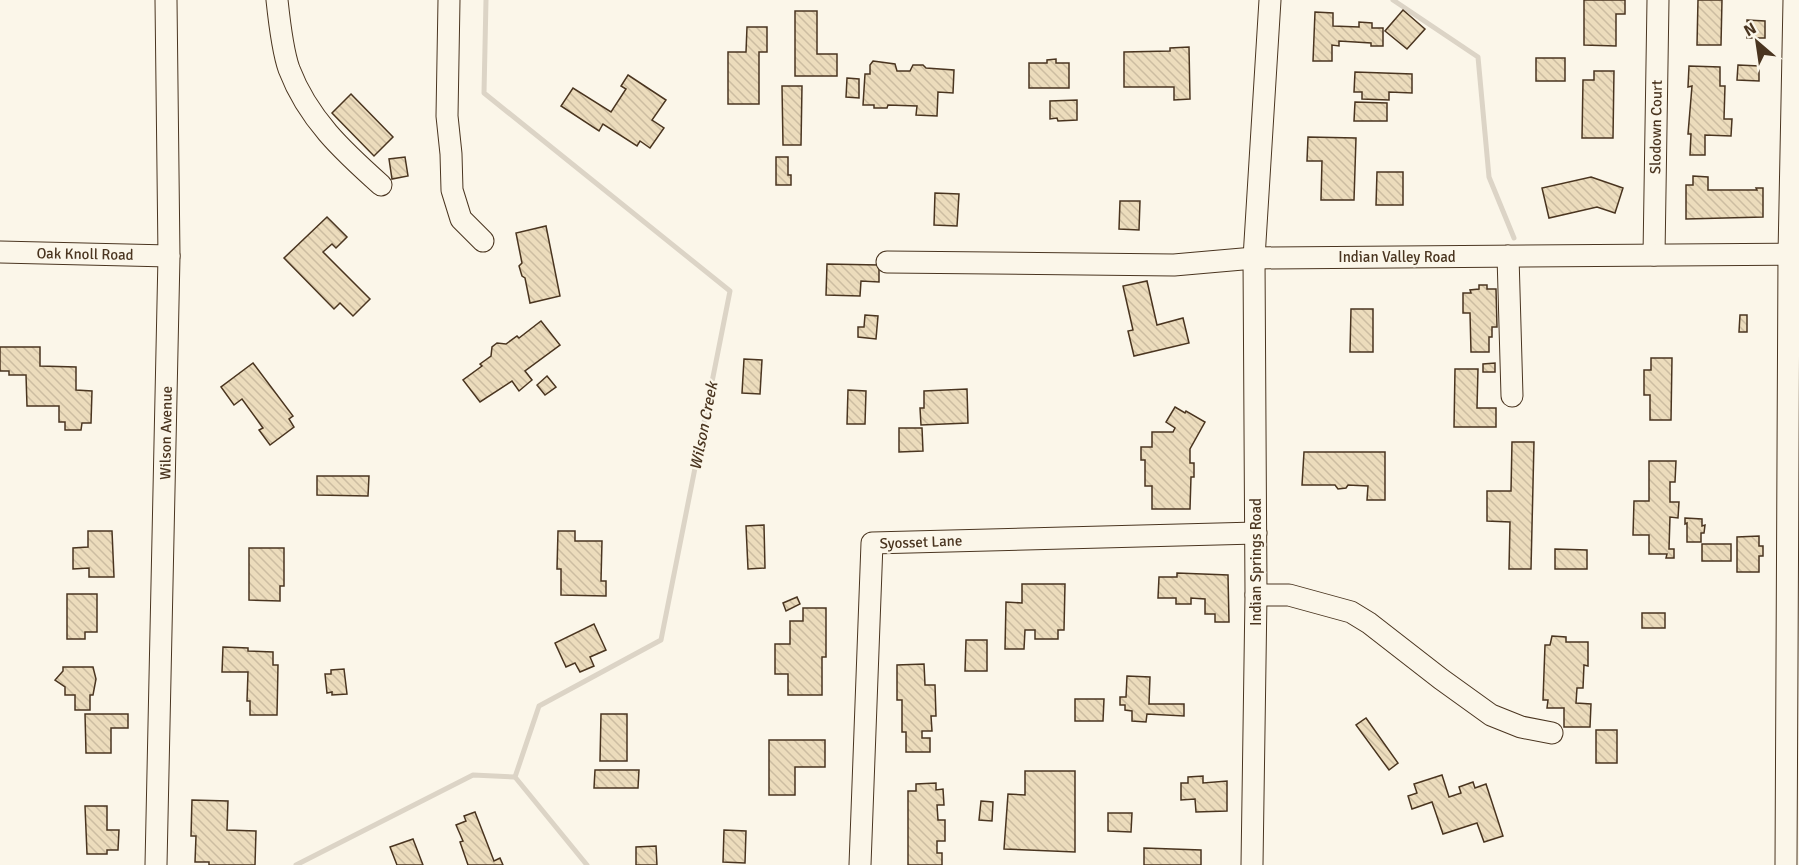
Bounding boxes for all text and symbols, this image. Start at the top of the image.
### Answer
north arrow [1727,12,1787,72]
text: N [1740,18,1760,41]
street label: Slodown Court [1646,80,1666,174]
street label: Oak Knoll Road [36,244,134,264]
street label: Indian Valley Road [1338,248,1456,266]
water label: Wilson Creek [686,378,723,472]
street label: Wilson Avenue [156,386,176,480]
street label: Indian Springs Road [1247,498,1265,626]
street label: Syosset Lane [879,532,963,552]

